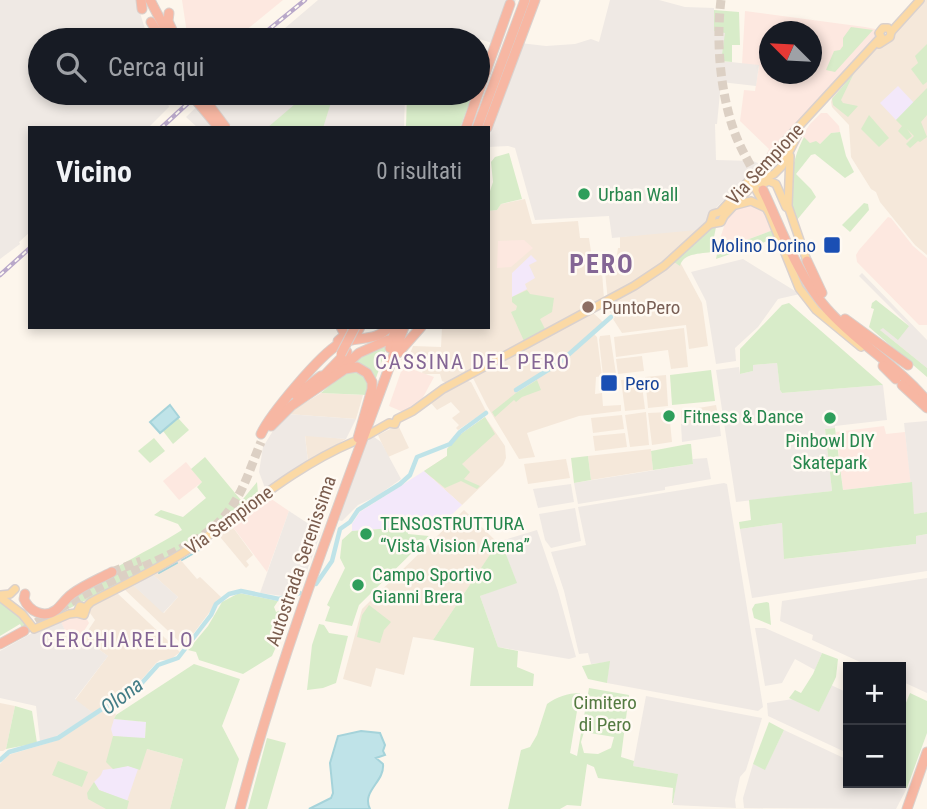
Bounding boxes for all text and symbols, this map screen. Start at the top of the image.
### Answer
north arrow [759,21,822,84]
search box [28,28,490,105]
icon: search [52,48,90,86]
text: Cerca qui [108,52,205,82]
street label: Via Sempione [721,118,809,209]
text: Vicino [56,154,132,189]
text: 0 risultati [376,158,462,185]
place label: Urban Wall [598,183,678,206]
marker: Urban Wall [576,186,592,202]
place label: Molino Dorino [711,234,816,257]
marker: Molino Dorino [822,235,842,255]
district label: PERO [569,249,635,279]
place label: PuntoPero [602,296,680,319]
marker: PuntoPero [580,299,596,315]
district label: CASSINA DEL PERO [375,350,571,374]
place label: Pero [625,372,659,395]
marker: Pero [599,373,619,393]
place label: Fitness & Dance [683,405,804,428]
marker: Fitness & Dance [661,408,677,424]
marker: Pinbowl DIY Skatepark [822,410,838,426]
place label: Pinbowl DIY Skatepark [785,429,875,474]
street label: Autostrada Serenissima [261,473,341,649]
street label: Via Sempione [181,480,277,560]
place label: TENSOSTRUTTURA “Vista Vision Arena” [380,512,530,557]
marker: TENSOSTRUTTURA “Vista Vision Arena” [358,526,374,542]
place label: Campo Sportivo Gianni Brera [372,563,492,608]
marker: Campo Sportivo Gianni Brera [350,577,366,593]
district label: CERCHIARELLO [41,628,195,652]
map controls [843,662,906,788]
button: + [843,662,906,725]
water label: Olona [96,672,148,720]
park label: Cimitero di Pero [573,691,637,736]
button: − [843,725,906,788]

